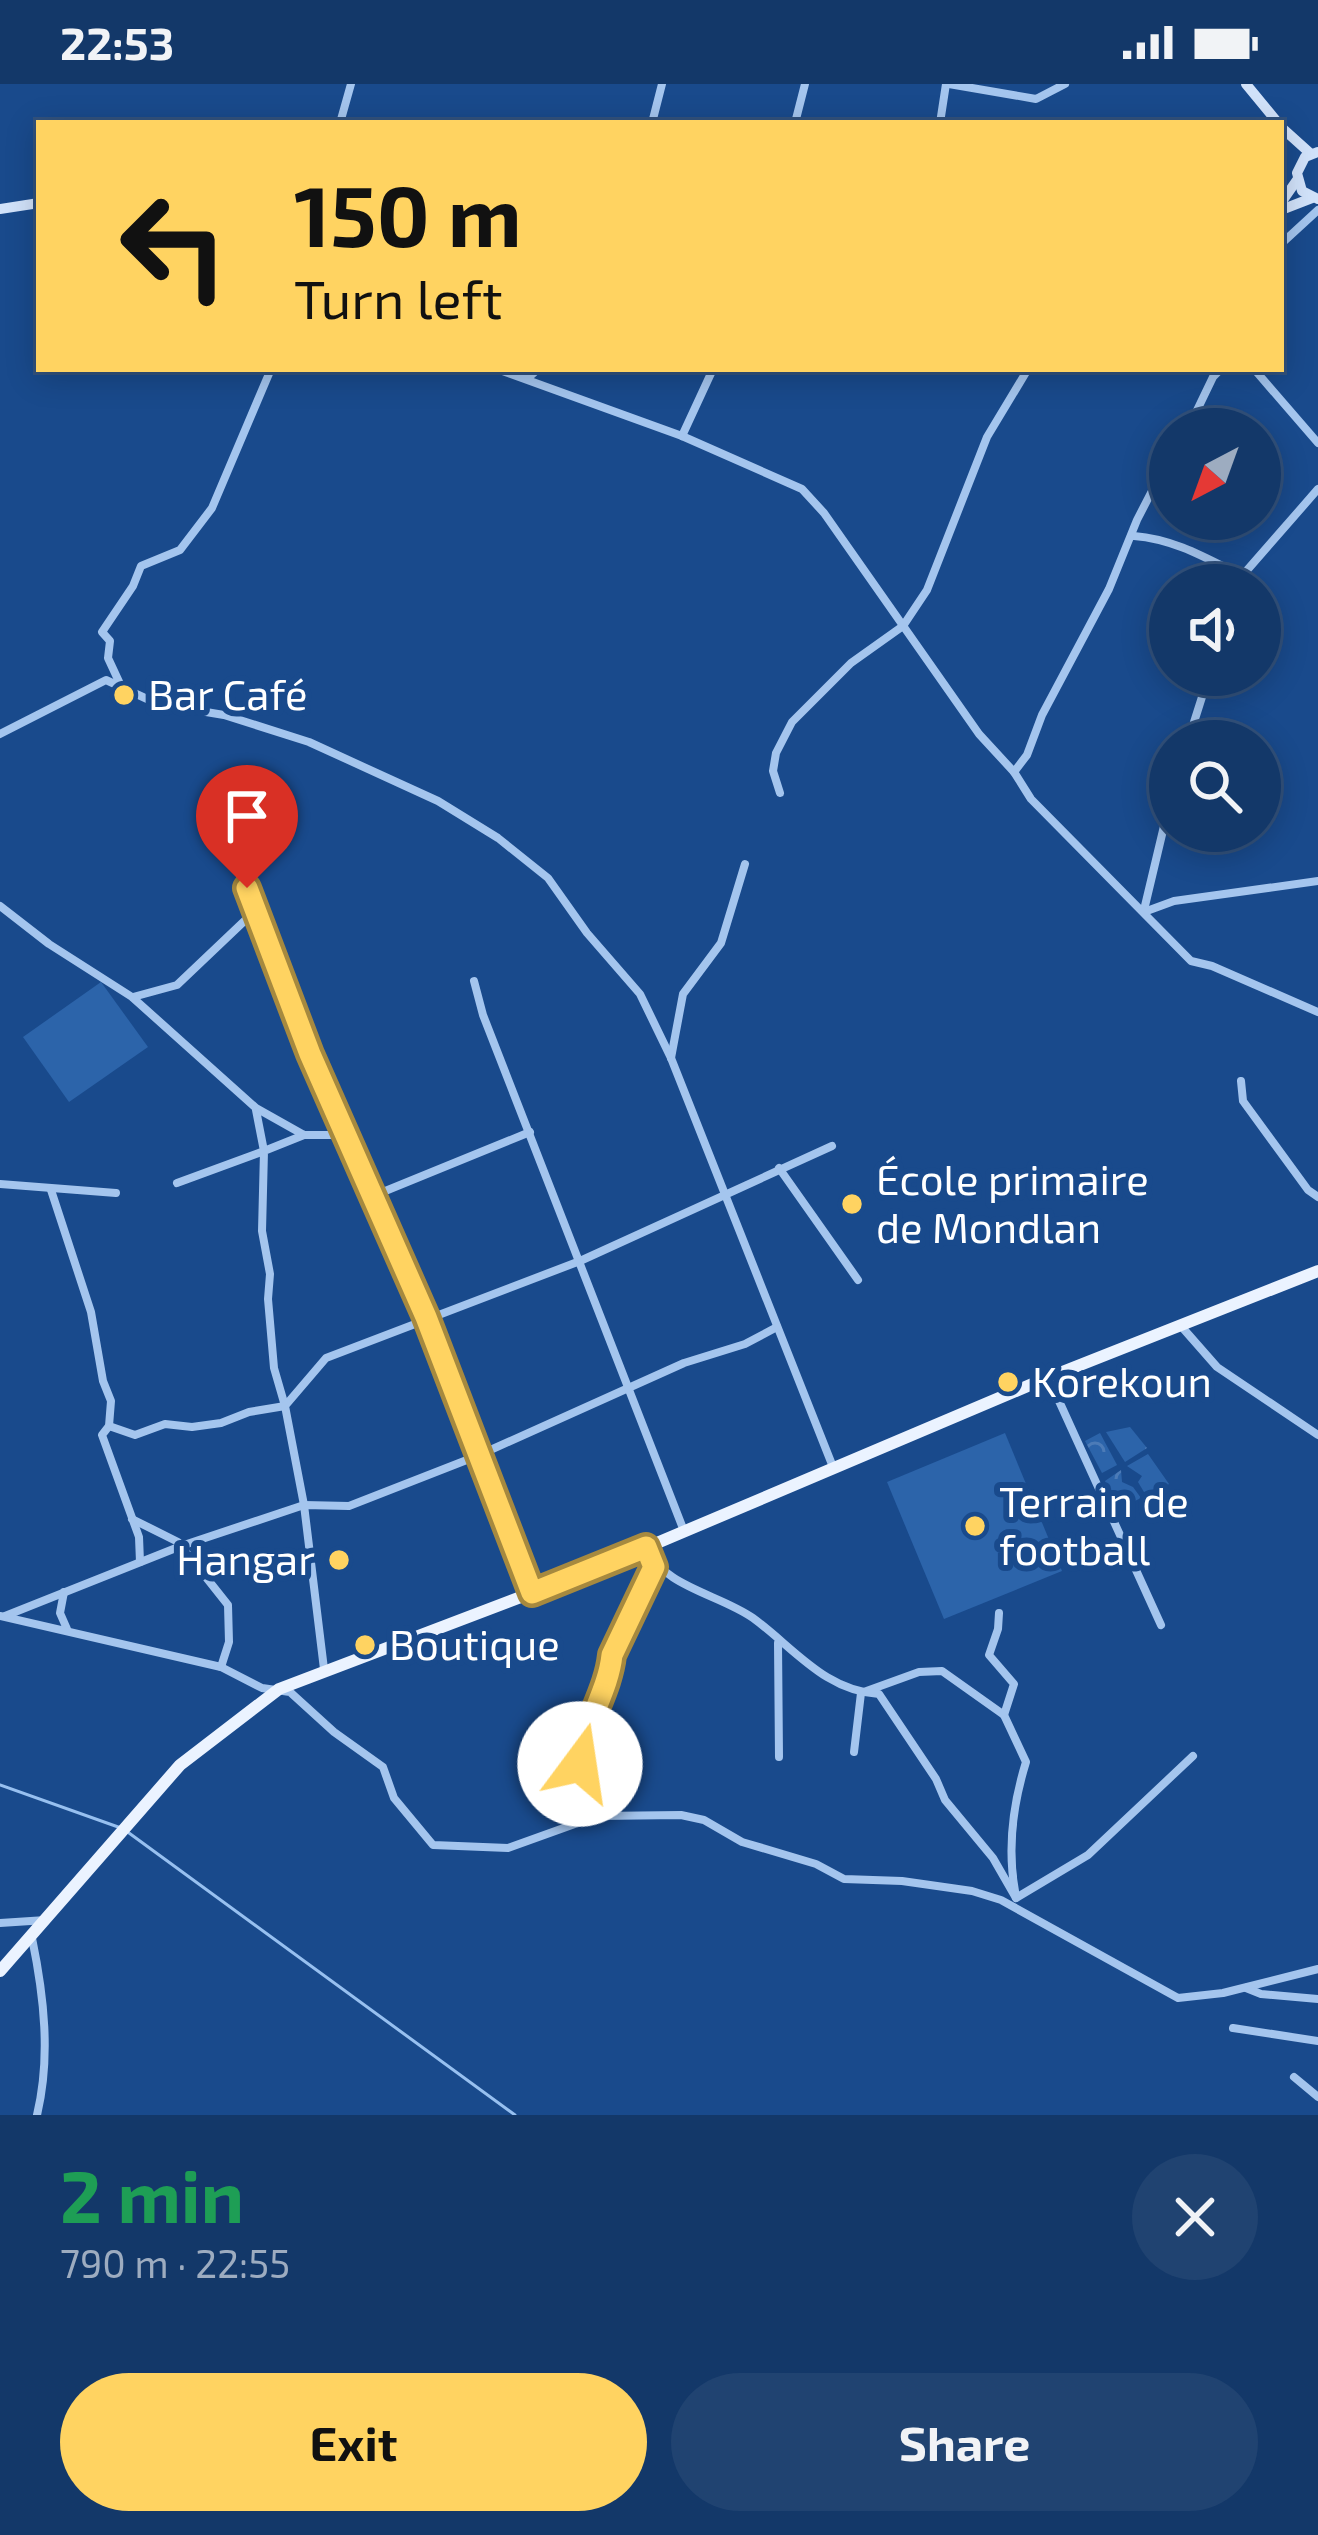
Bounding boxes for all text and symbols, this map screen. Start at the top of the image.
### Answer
text: 22:53 [60,15,174,69]
text: 150 m [294,163,522,264]
icon: left [96,168,252,324]
text: Turn left [294,265,503,330]
north arrow [1149,408,1281,540]
map controls [1149,408,1281,852]
button: sound [1149,564,1281,696]
place label: Bar Café [148,668,308,718]
marker: Bar Café [111,682,137,708]
button: search [1149,720,1281,852]
pin [196,765,298,888]
icon: arrive [214,783,280,849]
place label: École primaire de Mondlan [876,1153,1149,1251]
marker: École primaire de Mondlan [839,1191,865,1217]
place label: Korekoun [1032,1355,1212,1405]
marker: Korekoun [995,1369,1021,1395]
place label: Terrain de football [999,1475,1189,1573]
marker: Terrain de football [962,1513,988,1539]
place label: Hangar [176,1533,315,1583]
marker: Hangar [326,1547,352,1573]
place label: Boutique [389,1618,560,1668]
marker: Boutique [352,1632,378,1658]
position arrow [517,1701,643,1827]
text: 2 min [60,2151,244,2237]
button: close [1132,2154,1258,2280]
text: 790 m · 22:55 [60,2239,290,2286]
button: Exit [60,2373,647,2511]
button: Share [671,2373,1258,2511]

